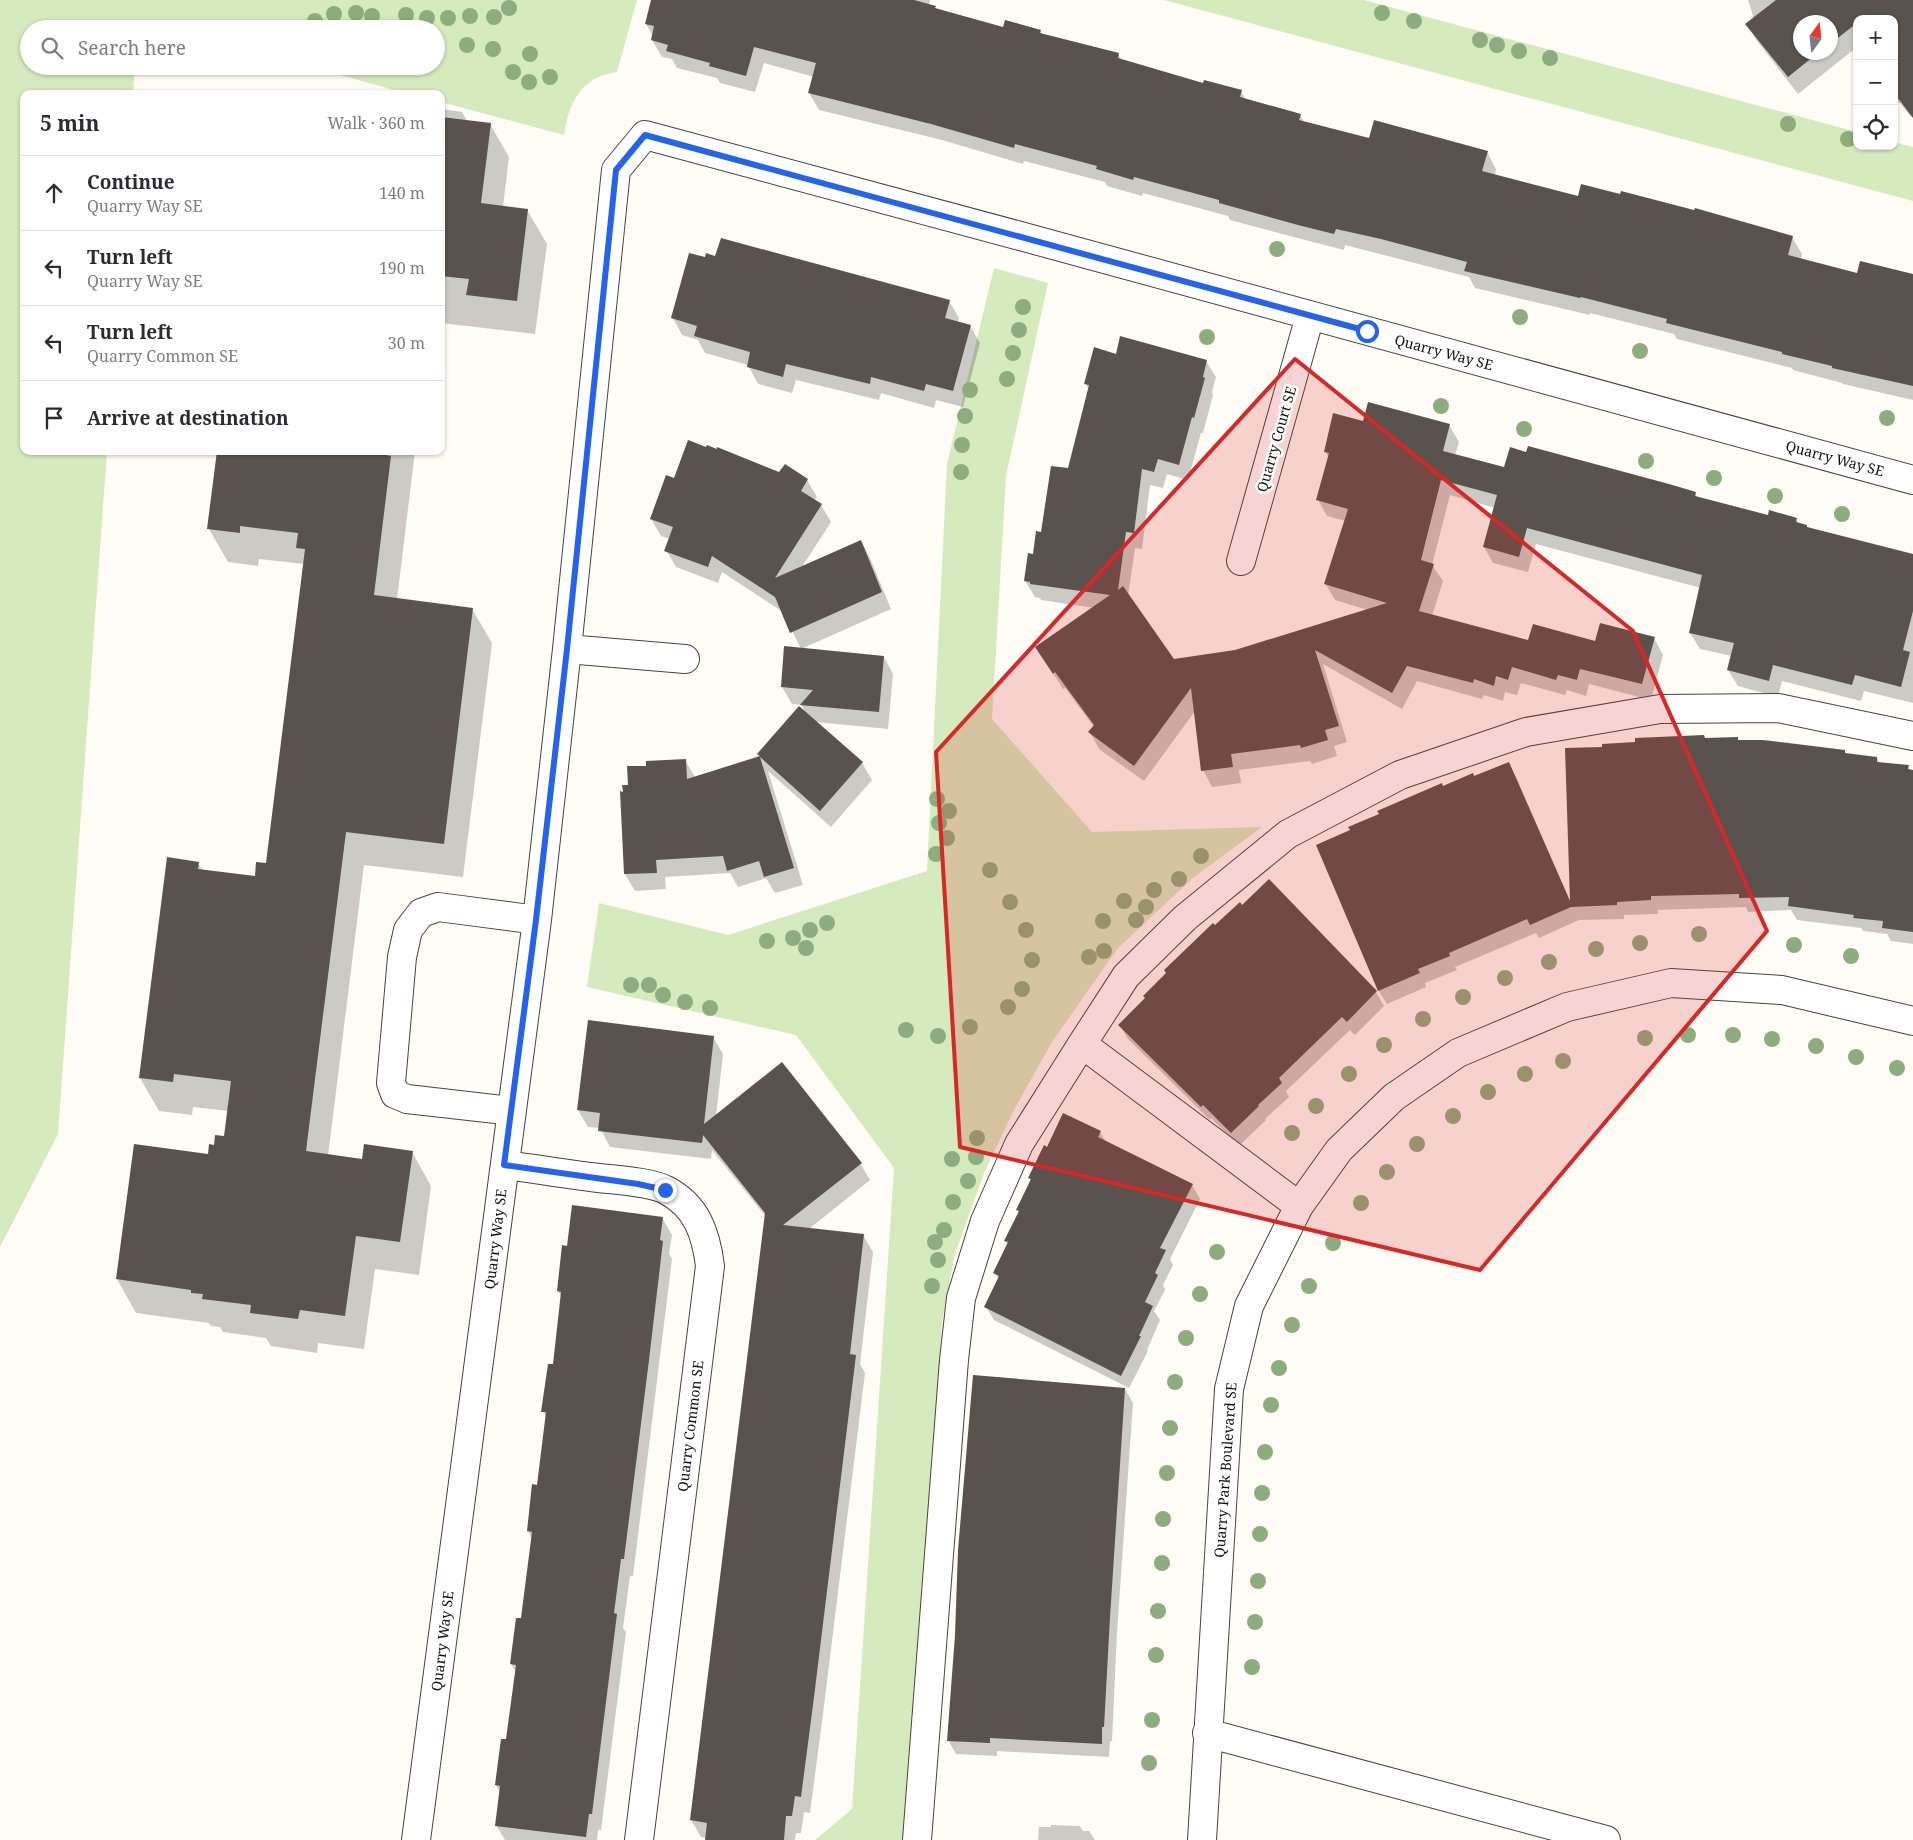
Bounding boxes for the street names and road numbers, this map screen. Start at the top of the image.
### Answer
street label: Quarry Way SE [1393,330,1496,374]
street label: Quarry Court SE [1252,384,1300,494]
street label: Quarry Way SE [1784,436,1887,480]
street label: Quarry Way SE [479,1187,511,1290]
street label: Quarry Common SE [673,1359,708,1493]
street label: Quarry Park Boulevard SE [1209,1381,1241,1558]
street label: Quarry Way SE [426,1589,458,1692]

